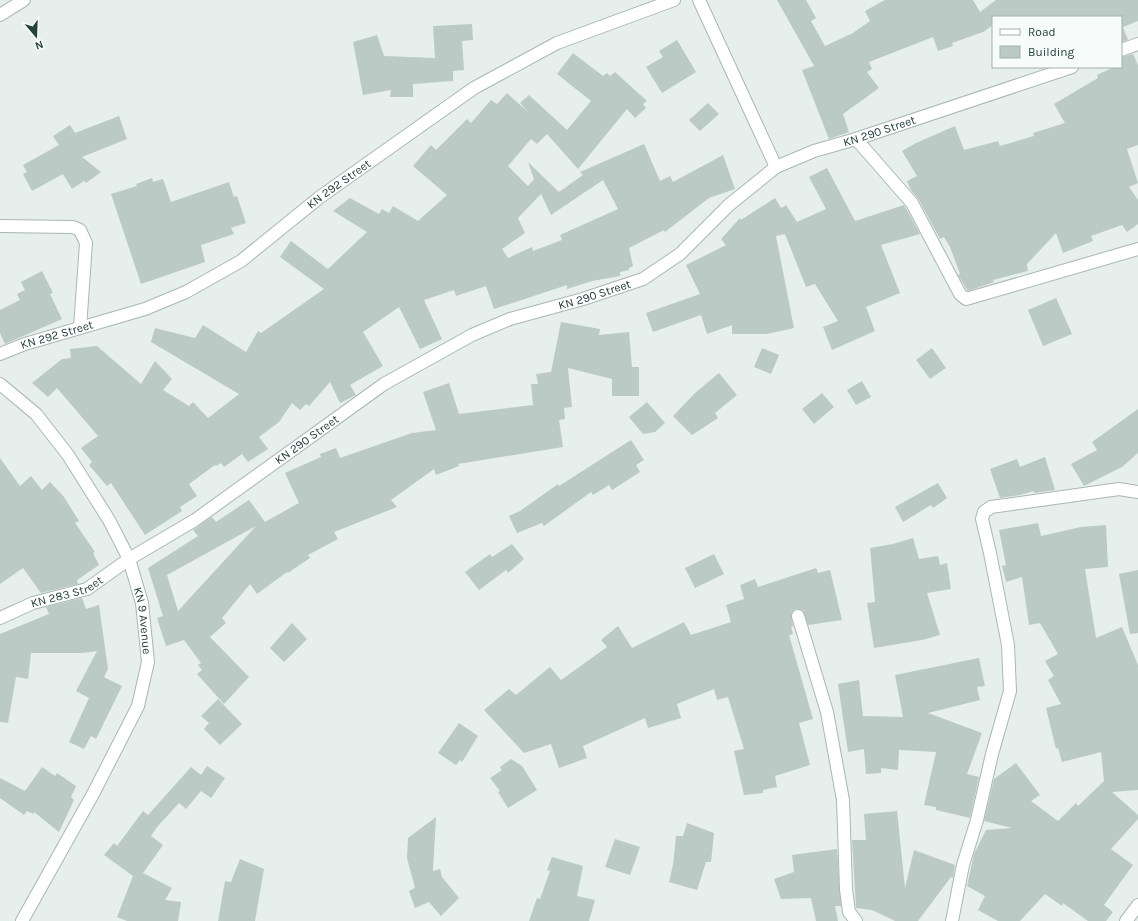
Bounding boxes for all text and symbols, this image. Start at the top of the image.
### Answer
north arrow [16,16,56,56]
legend [992,16,1122,68]
text: Road [1028,25,1056,39]
text: N [33,38,45,52]
text: Building [1028,45,1075,59]
street label: KN 290 Street [842,113,918,149]
street label: KN 292 Street [304,156,374,212]
street label: KN 290 Street [557,276,633,312]
street label: KN 292 Street [18,317,95,352]
street label: KN 290 Street [272,412,342,467]
street label: KN 283 Street [29,573,106,610]
street label: KN 9 Avenue [131,585,154,655]

